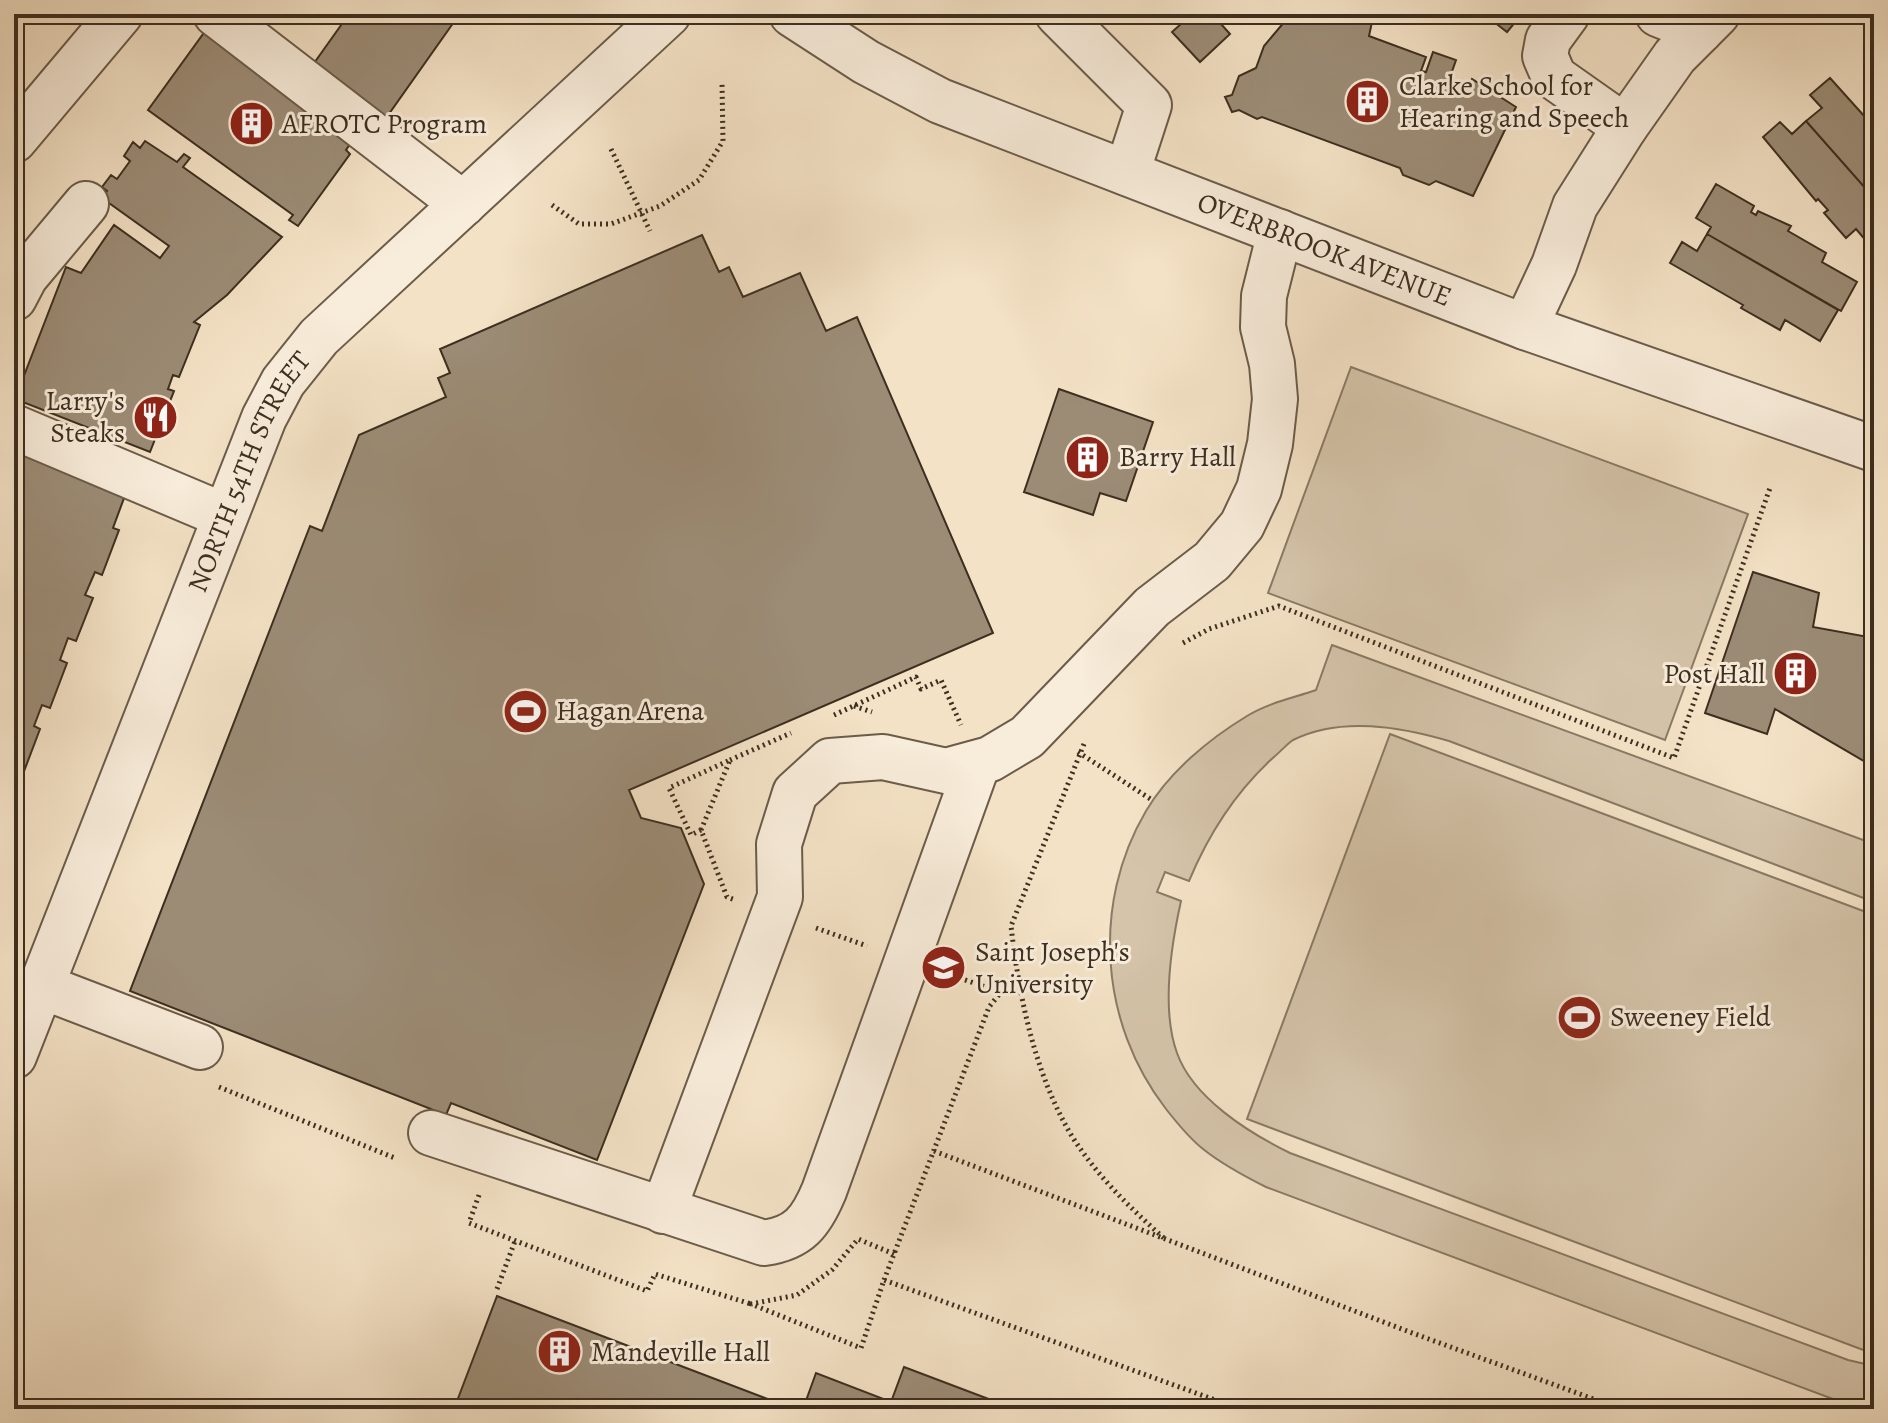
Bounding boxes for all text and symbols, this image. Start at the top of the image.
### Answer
place label: Clarke School for Hearing and Speech [1399,67,1629,137]
building icon: Clarke School for Hearing and Speech [1344,78,1392,126]
building icon: AFROTC Program [227,100,275,148]
place label: AFROTC Program [281,105,487,143]
street label: OVERBROOK AVENUE [1192,183,1457,316]
street label: NORTH 54TH STREET [179,343,319,598]
place label: Larry's Steaks [46,382,125,452]
restaurant icon: Larry's Steaks [132,393,180,441]
building icon: Barry Hall [1064,433,1112,481]
place label: Barry Hall [1119,438,1236,476]
building icon: Post Hall [1772,650,1820,698]
place label: Post Hall [1664,655,1765,693]
sports icon: Hagan Arena [501,687,549,735]
place label: Hagan Arena [556,692,704,730]
place label: Saint Joseph's University [975,933,1130,1003]
school or university icon: Saint Joseph's University [920,944,968,992]
sports icon: Sweeney Field [1555,993,1603,1041]
place label: Sweeney Field [1610,998,1772,1036]
building icon: Mandeville Hall [536,1328,584,1376]
place label: Mandeville Hall [591,1333,770,1371]

